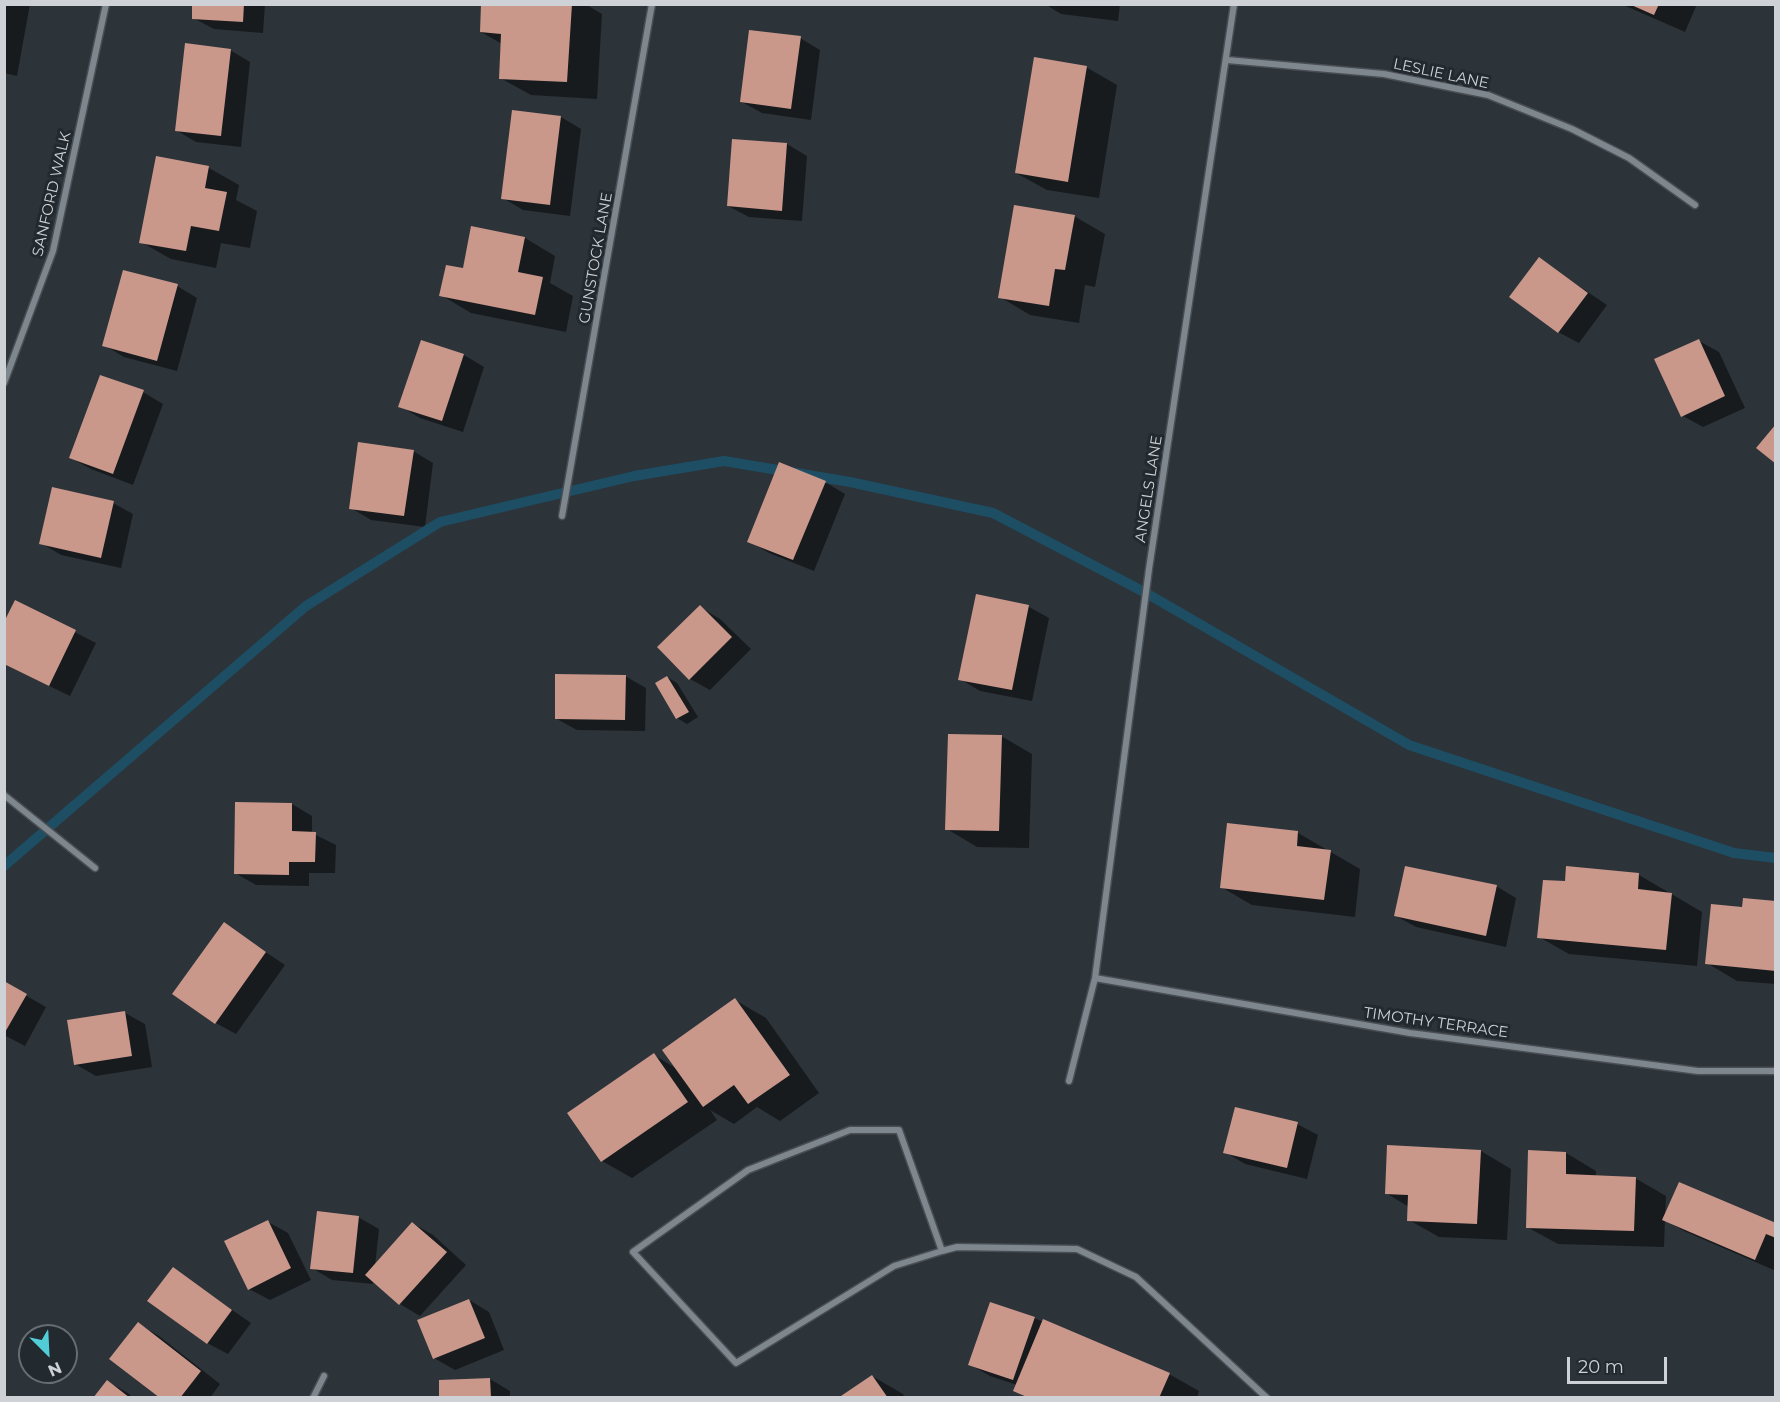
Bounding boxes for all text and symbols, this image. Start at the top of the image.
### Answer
street label: LESLIE LANE [1392,55,1490,93]
street label: SANFORD WALK [29,130,75,258]
street label: GUNSTOCK LANE [576,191,616,325]
street label: ANGELS LANE [1132,434,1166,544]
street label: TIMOTHY TERRACE [1363,1004,1509,1042]
north arrow [18,1324,78,1384]
scale bar [1570,1345,1670,1383]
text: 20 m [1578,1356,1624,1378]
text: N [45,1358,64,1380]

